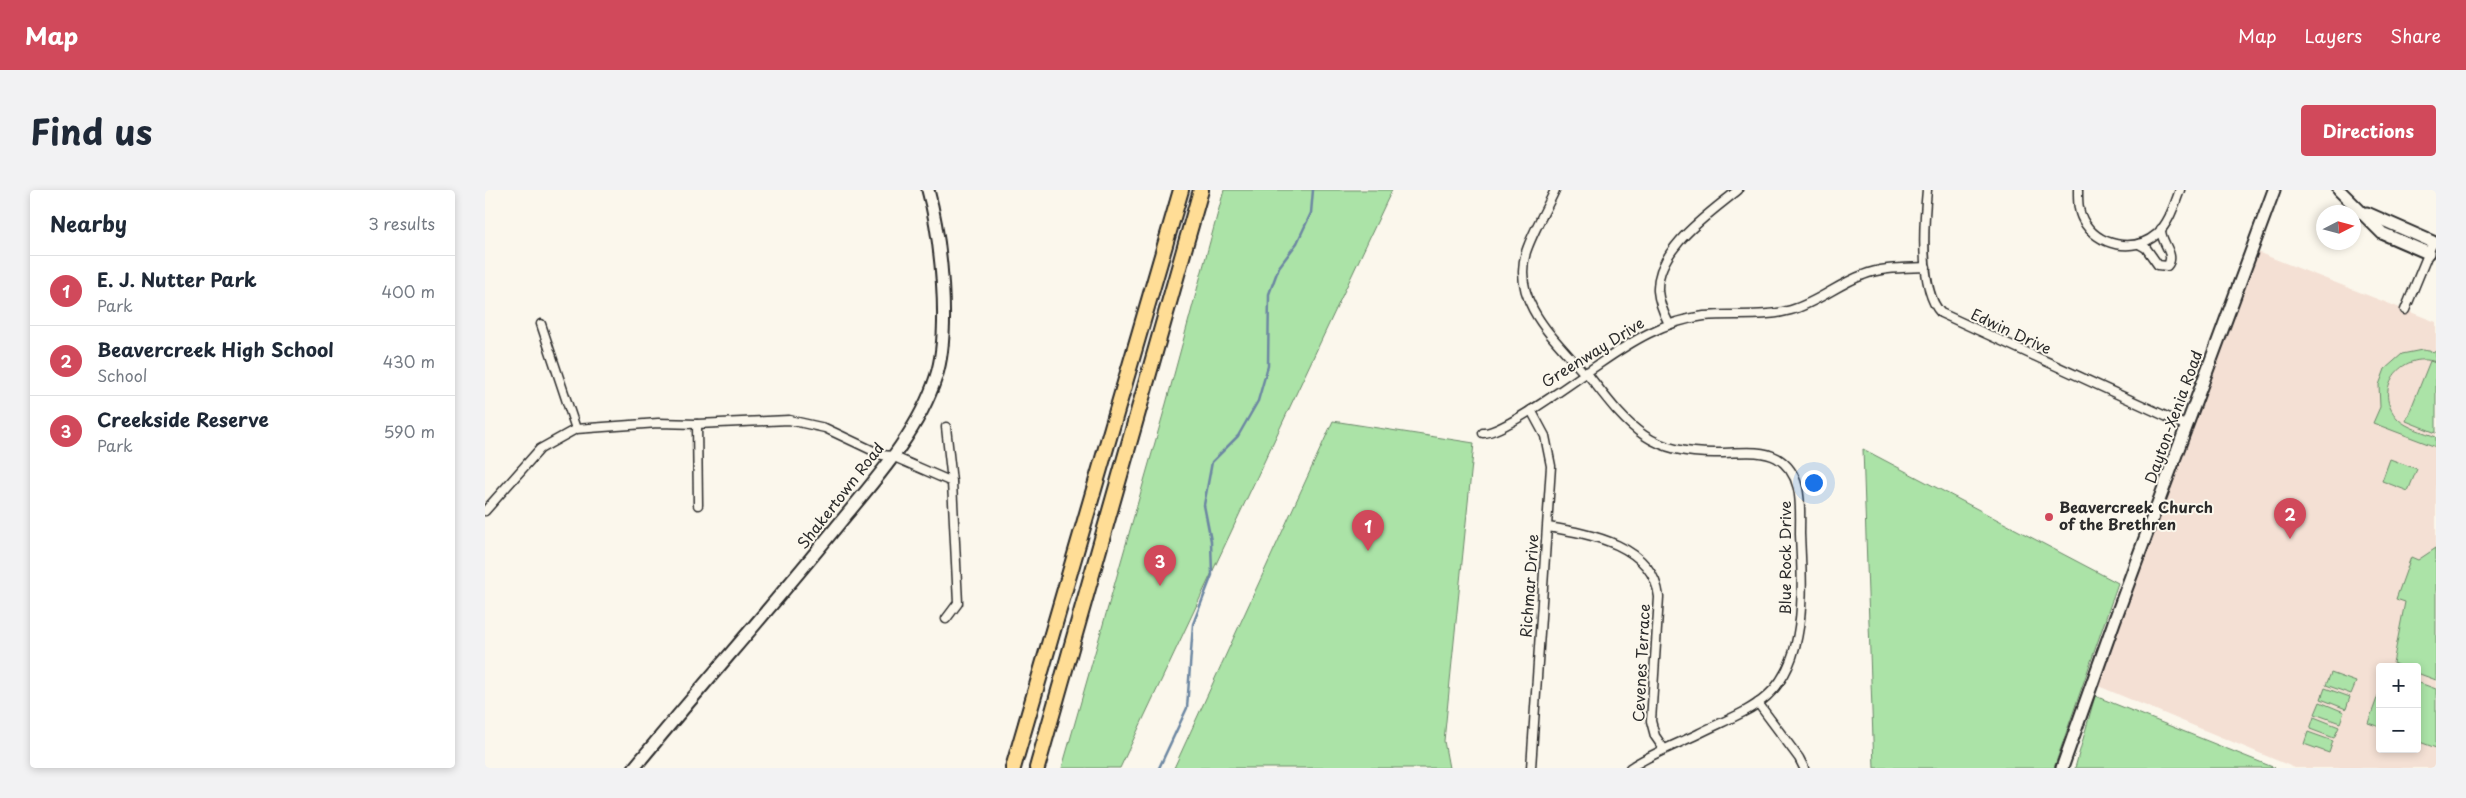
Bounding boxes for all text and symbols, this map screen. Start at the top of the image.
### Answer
text: Map [25,17,78,53]
text: Map [2238,22,2277,49]
text: Layers [2305,22,2362,49]
text: Share [2390,22,2441,49]
text: Find us [30,104,152,157]
button: Directions [2301,105,2436,156]
north arrow [2316,205,2361,250]
text: Nearby [50,207,127,239]
text: 3 results [368,211,435,235]
text: E. J. Nutter Park [97,265,257,293]
text: 1 [62,279,70,303]
text: 400 m [382,279,435,303]
text: Park [97,293,133,317]
street label: Edwin Drive [1968,302,2056,359]
street label: Greenway Drive [1536,311,1648,393]
text: Beavercreek High School [97,335,334,363]
street label: Dayton-Xenia Road [2138,347,2207,486]
text: 2 [60,349,72,373]
text: 430 m [383,349,435,373]
text: School [97,363,147,387]
text: Creekside Reserve [97,405,269,433]
text: 3 [61,419,71,443]
text: 590 m [383,419,435,443]
text: Park [97,433,133,457]
street label: Shakertown Road [791,437,889,553]
your location [1801,470,1827,496]
place label: Beavercreek Church of the Brethren [2059,495,2213,535]
pin: 2 [2274,498,2306,539]
street label: Blue Rock Drive [1773,501,1796,615]
pin: 1 [1352,510,1384,551]
marker: Beavercreek Church of the Brethren [2043,511,2055,523]
street label: Richmar Drive [1513,533,1544,638]
pin: 3 [1144,545,1176,586]
street label: Cevenes Terrace [1626,603,1655,723]
map controls [2376,663,2421,753]
button: + [2376,663,2421,708]
button: − [2376,708,2421,753]

